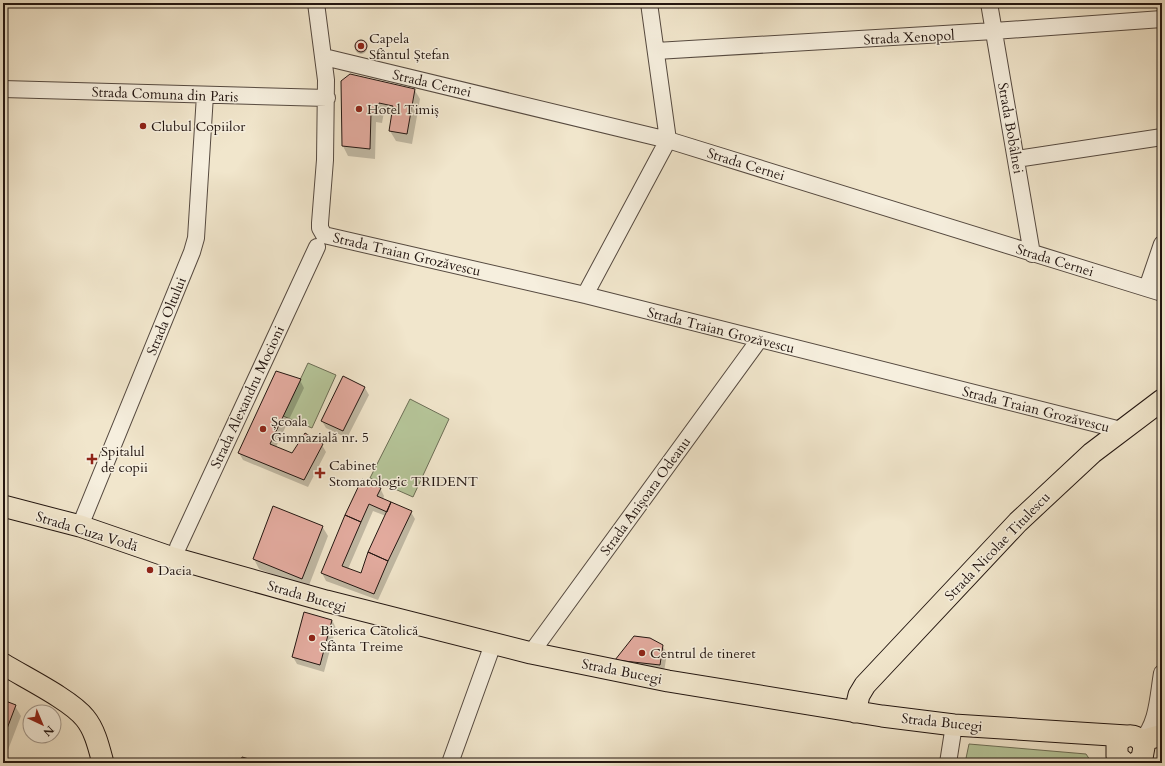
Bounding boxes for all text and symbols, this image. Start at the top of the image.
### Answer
street label: Strada Xenopol [863,26,956,49]
place label: Capela Sfântul Ștefan [369,29,450,64]
marker: Capela Sfântul Ștefan [356,41,366,51]
street label: Strada Cernei [391,65,473,102]
street label: Strada Bobâlnei [993,81,1028,175]
street label: Strada Comuna din Paris [91,82,239,107]
place label: Hotel Timiș [367,100,439,119]
marker: Hotel Timiș [354,104,364,114]
place label: Clubul Copiilor [151,117,246,136]
marker: Clubul Copiilor [138,121,148,131]
street label: Strada Cernei [705,144,787,185]
street label: Strada Traian Grozăvescu [331,228,483,281]
street label: Strada Cernei [1014,240,1096,281]
street label: Strada Oltului [142,274,191,358]
street label: Strada Traian Grozăvescu [645,303,797,358]
street label: Strada Alexandru Mocioni [206,323,289,472]
street label: Strada Traian Grozăvescu [960,382,1112,437]
place label: Școala Gimnazială nr. 5 [271,412,369,447]
marker: Școala Gimnazială nr. 5 [258,424,268,434]
street label: Strada Anișoara Odeanu [596,433,695,560]
place label: Spitalul de copii [101,442,148,477]
marker: Spitalul de copii [86,453,98,465]
place label: Cabinet Stomatologic TRIDENT [329,456,478,491]
marker: Cabinet Stomatologic TRIDENT [314,467,326,479]
street label: Strada Nicolae Titulescu [940,488,1055,605]
street label: Strada Cuza Vodă [34,507,140,556]
place label: Dacia [158,561,192,580]
marker: Dacia [145,565,155,575]
street label: Strada Bucegi [265,576,349,617]
place label: Biserica Catolică Sfânta Treime [320,621,418,656]
marker: Biserica Catolică Sfânta Treime [307,633,317,643]
place label: Centrul de tineret [650,644,756,663]
marker: Centrul de tineret [637,648,647,658]
street label: Strada Bucegi [580,654,664,689]
north arrow [22,704,62,744]
street label: Strada Bucegi [900,709,984,736]
text: N [40,722,57,740]

